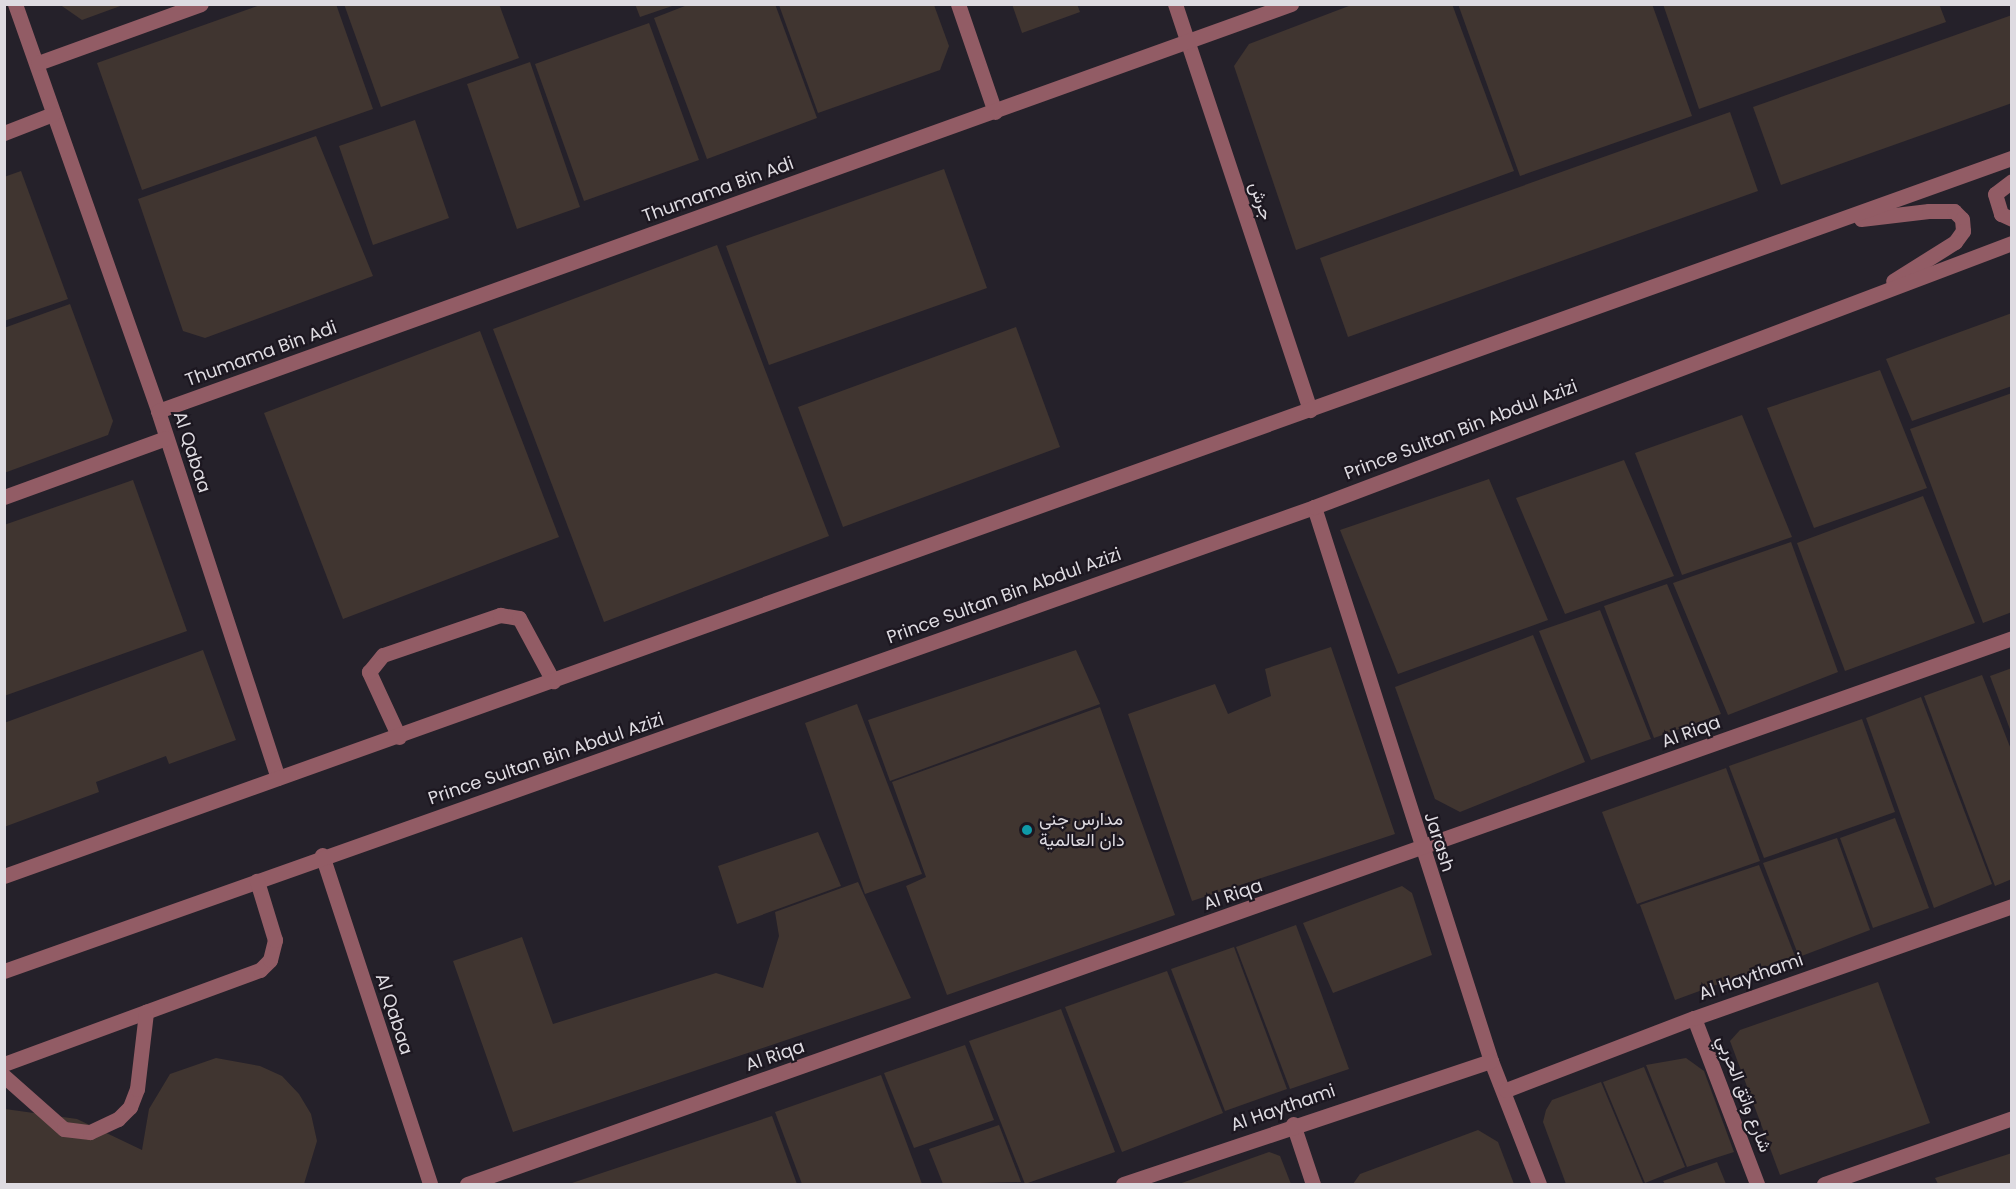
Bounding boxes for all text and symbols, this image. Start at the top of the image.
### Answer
street label: Thumama Bin Adi [639,153,797,227]
street label: جرش [1245,179,1277,223]
street label: Thumama Bin Adi [182,317,340,391]
street label: Prince Sultan Bin Abdul Azizi [1341,375,1581,485]
street label: Al Qabaa [169,409,215,495]
street label: Prince Sultan Bin Abdul Azizi [884,543,1124,649]
street label: Prince Sultan Bin Abdul Azizi [425,708,667,810]
street label: Al Riqa [1659,711,1723,753]
place label: مدارس جنى دان العالمية [1039,809,1125,852]
street label: Jarash [1419,809,1459,875]
marker: مدارس جنى دان العالمية [1020,823,1034,837]
street label: Al Riqa [1201,875,1265,915]
street label: Al Haythami [1696,949,1806,1005]
street label: Al Qabaa [371,971,417,1057]
street label: شارع واثق الحربي [1712,1033,1776,1155]
street label: Al Riqa [743,1036,807,1076]
street label: Al Haythami [1228,1080,1338,1136]

